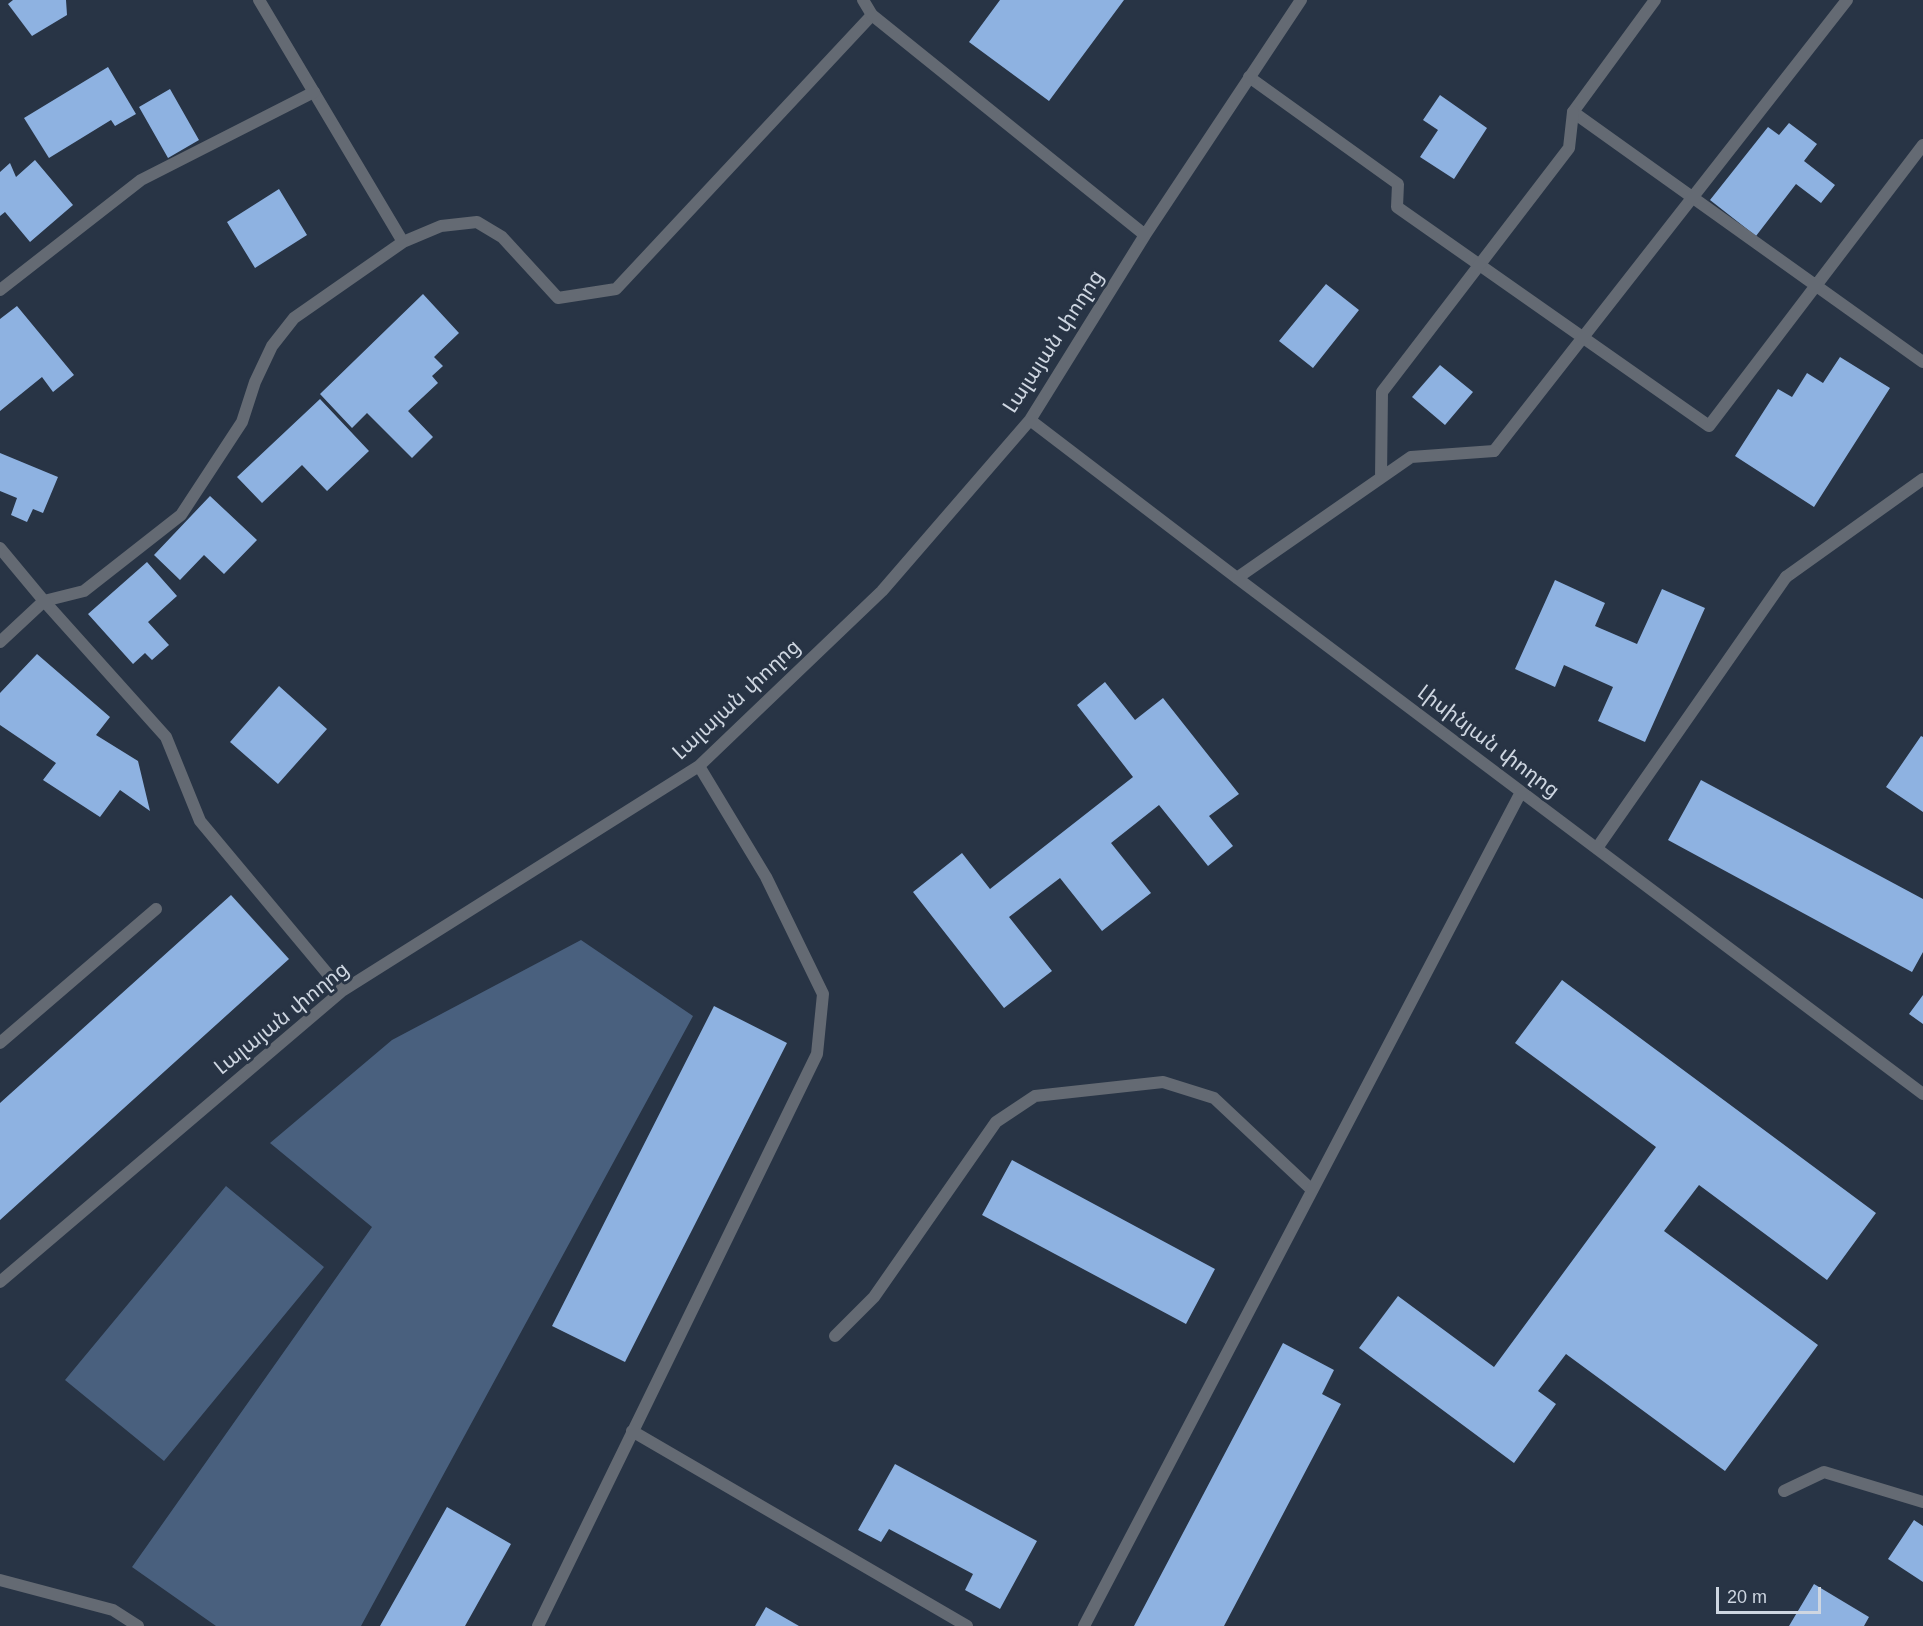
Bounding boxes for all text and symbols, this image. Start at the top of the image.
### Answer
street label: Լալայան փողոց [998,266,1110,418]
street label: Լալայան փողոց [668,634,806,766]
street label: Լիսինյան փողոց [1412,680,1564,804]
street label: Լալայան փողոց [210,957,354,1081]
scale bar [1719,1575,1824,1613]
text: 20 m [1727,1587,1767,1607]

